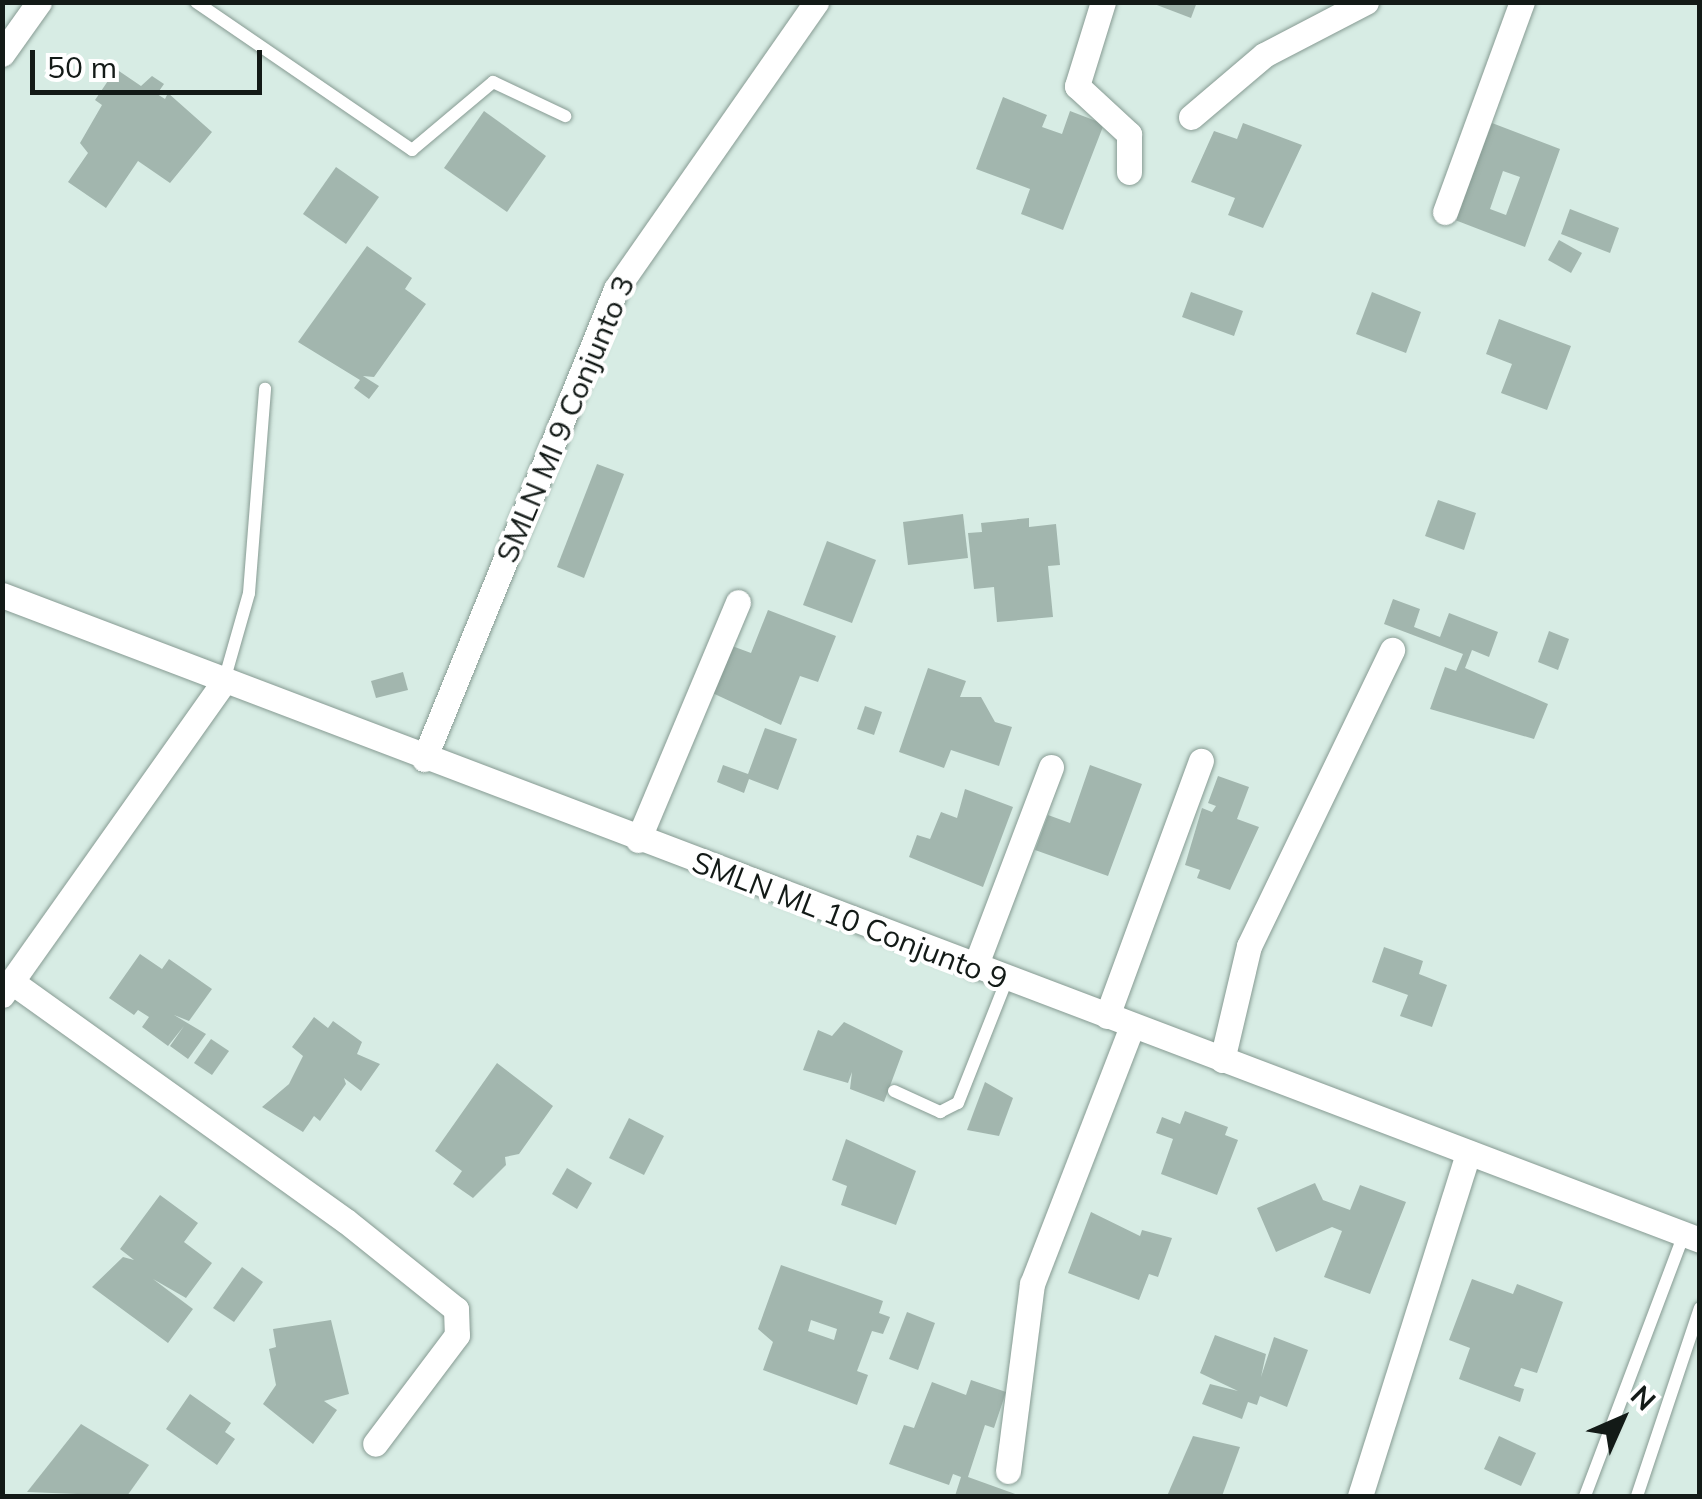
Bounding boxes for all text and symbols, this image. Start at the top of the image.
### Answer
scale bar [35,30,268,92]
text: 50 m [47,48,117,86]
street label: SMLN MI 9 Conjunto 3 [488,270,642,568]
street label: SMLN ML 10 Conjunto 9 [688,843,1012,997]
north arrow [1572,1369,1672,1469]
text: N [1624,1378,1663,1417]

